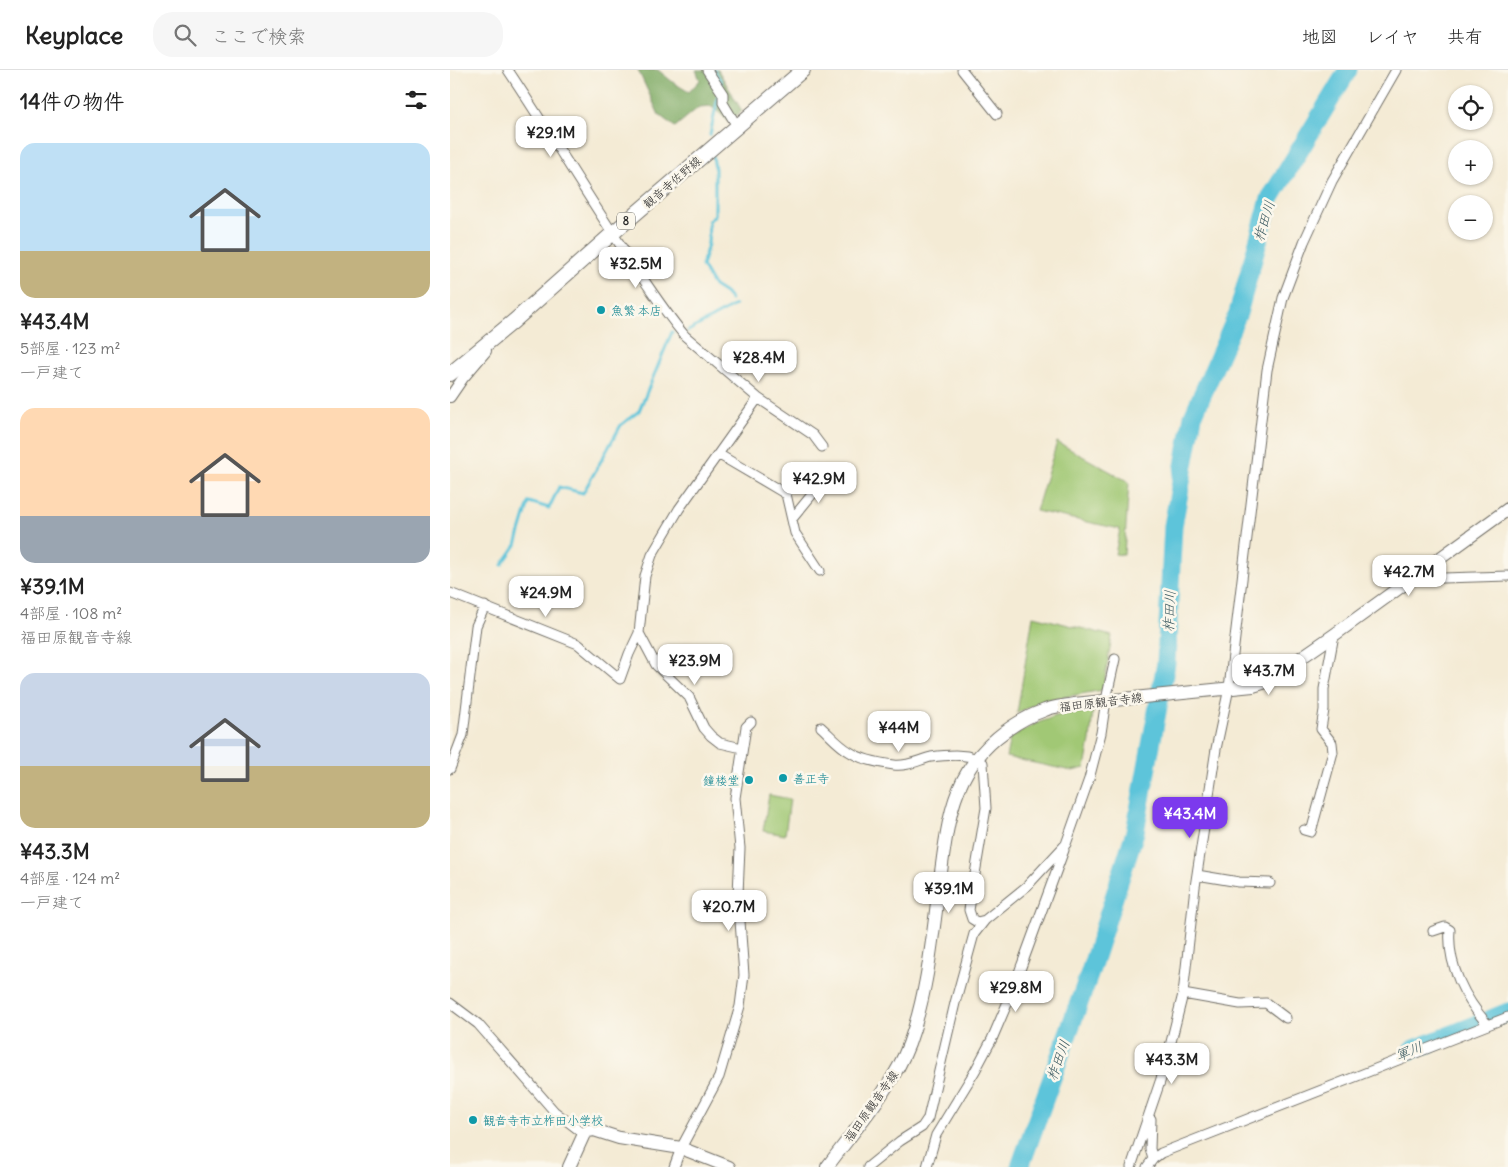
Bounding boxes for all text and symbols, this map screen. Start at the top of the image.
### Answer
search box [153,12,503,57]
text: Keyplace [25,20,123,50]
icon: search [171,21,199,49]
text: ここで検索 [211,24,306,48]
text: 地図 [1302,25,1338,48]
text: レイヤ [1366,25,1419,48]
text: 共有 [1447,25,1483,48]
map controls [1448,85,1493,240]
button: locate [1448,85,1493,130]
icon: filters [402,86,430,114]
text: 14件の物件 [20,88,124,115]
pin: ¥29.1M [510,116,592,158]
text: ¥29.1M [526,122,576,142]
button: + [1448,140,1493,185]
street label: 観音寺佐野線 [640,153,704,211]
icon: home [180,175,270,265]
button: − [1448,195,1493,240]
water label: 柞田川 [1249,198,1279,244]
road number: 8 [617,212,635,230]
pin: ¥32.5M [595,246,677,289]
text: ¥32.5M [610,253,662,273]
place label: 魚繁 本店 [611,303,662,318]
marker: 魚繁 本店 [595,304,607,316]
text: ¥43.4M [20,308,90,335]
text: 5部屋 · 123 m² [20,338,120,358]
pin: ¥28.4M [718,340,800,383]
text: ¥28.4M [733,347,785,367]
text: 一戸建て [20,362,84,382]
icon: home [180,440,270,530]
pin: ¥42.9M [778,462,860,504]
text: ¥42.9M [793,468,845,488]
pin: ¥42.7M [1368,554,1450,597]
text: ¥42.7M [1383,561,1435,581]
text: ¥39.1M [20,573,85,600]
pin: ¥24.9M [505,576,587,618]
text: ¥24.9M [520,582,572,602]
water label: 柞田川 [1159,590,1179,632]
text: 4部屋 · 108 m² [20,603,122,623]
text: 福田原観音寺線 [20,627,132,647]
pin: ¥23.9M [654,644,736,686]
text: ¥23.9M [669,650,721,670]
pin: ¥43.7M [1228,654,1310,696]
text: ¥43.7M [1243,660,1295,680]
street label: 福田原観音寺線 [1058,689,1144,715]
icon: home [180,705,270,795]
pin: ¥44M [869,710,929,753]
text: ¥44M [879,717,919,737]
place label: 善正寺 [793,771,829,786]
marker: 善正寺 [777,772,789,784]
place label: 鐘楼堂 [703,773,739,788]
marker: 鐘楼堂 [743,774,755,786]
pin: ¥43.4M [1149,796,1231,839]
text: ¥43.4M [1164,803,1216,823]
text: ¥43.3M [20,838,90,865]
text: 4部屋 · 124 m² [20,868,120,888]
pin: ¥39.1M [908,872,990,914]
text: ¥39.1M [924,878,974,898]
pin: ¥20.7M [688,890,770,932]
text: 一戸建て [20,892,84,912]
text: ¥20.7M [703,896,755,916]
pin: ¥29.8M [975,970,1057,1013]
text: ¥29.8M [990,977,1042,997]
water label: 柞田川 [1042,1037,1074,1083]
water label: 軍川 [1393,1037,1425,1065]
pin: ¥43.3M [1131,1042,1213,1085]
text: ¥43.3M [1145,1049,1199,1069]
street label: 福田原観音寺線 [841,1067,901,1145]
place label: 観音寺市立柞田小学校 [483,1113,603,1128]
marker: 観音寺市立柞田小学校 [467,1114,479,1126]

